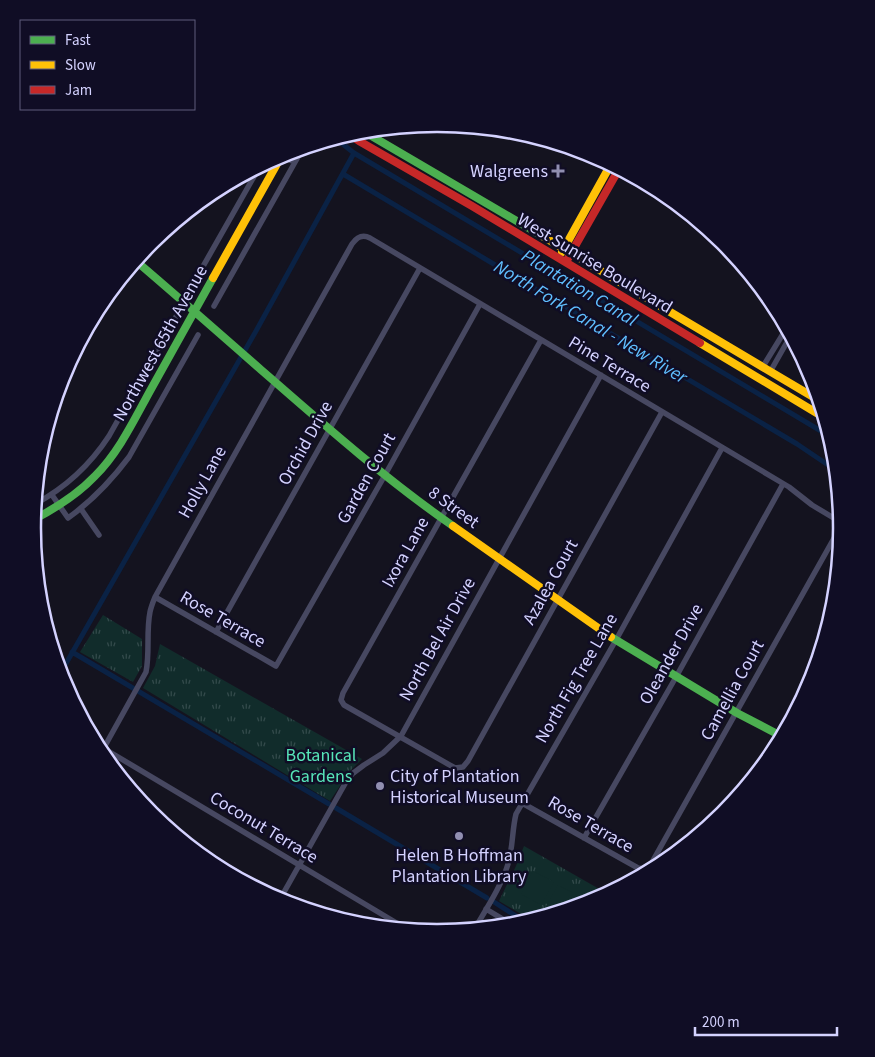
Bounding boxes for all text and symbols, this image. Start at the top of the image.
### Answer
legend [20,20,195,110]
text: Fast [65,30,91,51]
text: Slow [65,55,96,76]
text: Jam [65,80,92,101]
place label: Walgreens [470,159,548,184]
marker: Walgreens [552,165,564,177]
street label: West Sunrise Boulevard [513,207,677,320]
water label: Plantation Canal [516,243,643,334]
water label: North Fork Canal - New River [488,254,693,392]
street label: Northwest 65th Avenue [107,261,214,426]
street label: Pine Terrace [564,330,656,399]
street label: Orchid Drive [272,396,339,490]
street label: Garden Court [331,428,402,528]
street label: Holly Lane [172,441,233,523]
street label: 8 Street [423,480,484,534]
street label: Ixora Lane [376,512,435,592]
street label: Azalea Court [517,535,584,629]
street label: North Bel Air Drive [393,573,482,706]
street label: Rose Terrace [175,585,270,654]
street label: Oleander Drive [633,599,710,709]
street label: North Fig Tree Lane [529,609,624,748]
street label: Camellia Court [694,635,770,745]
park label: Botanical Gardens [286,743,356,789]
place label: City of Plantation Historical Museum [390,764,529,810]
marker: City of Plantation Historical Museum [374,780,386,792]
street label: Coconut Terrace [205,785,323,870]
street label: Rose Terrace [543,790,638,859]
marker: Helen B Hoffman Plantation Library [453,830,465,842]
place label: Helen B Hoffman Plantation Library [391,843,527,889]
scale bar [695,1004,838,1036]
text: 200 m [702,1012,740,1033]

